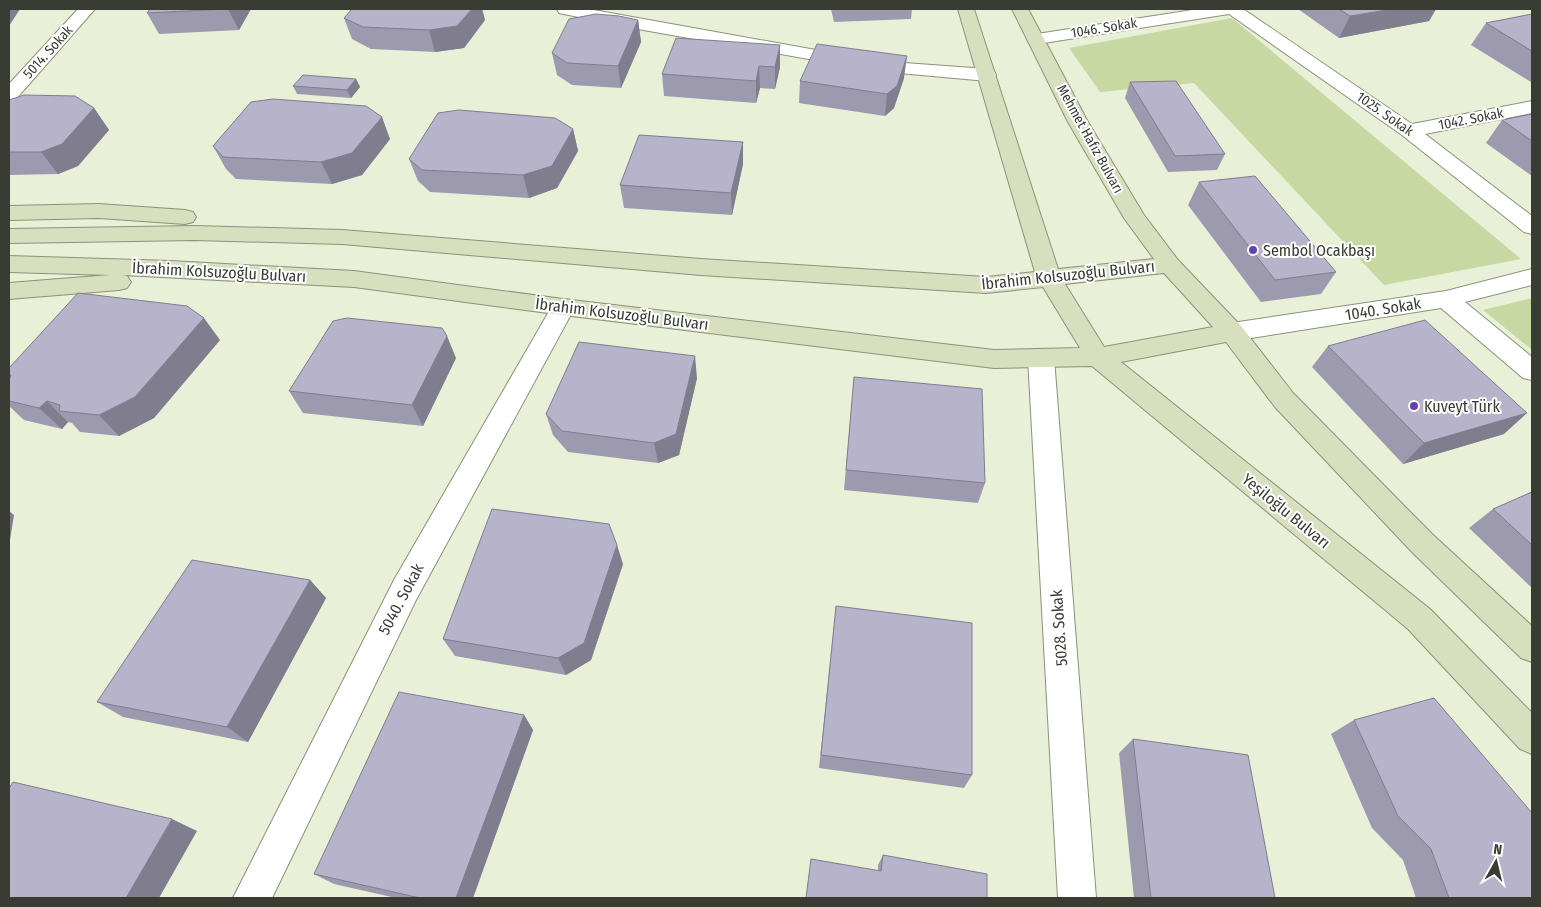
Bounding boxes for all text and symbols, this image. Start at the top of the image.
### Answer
street label: 1046. Sokak [1070,14,1139,42]
street label: 5014. Sokak [20,21,77,82]
street label: Mehmet Hafız Bulvarı [1053,82,1127,196]
street label: 1025. Sokak [1353,88,1417,140]
street label: 1042. Sokak [1437,104,1505,134]
place label: Sembol Ocakbaşı [1263,241,1375,260]
marker: Sembol Ocakbaşı [1247,244,1259,256]
street label: İbrahim Kolsuzoğlu Bulvarı [980,256,1156,294]
street label: İbrahim Kolsuzoğlu Bulvarı [131,258,307,286]
street label: İbrahim Kolsuzoğlu Bulvarı [534,294,710,334]
street label: 1040. Sokak [1344,294,1423,324]
place label: Kuveyt Türk [1424,397,1500,416]
marker: Kuveyt Türk [1408,400,1420,412]
street label: Yeşiloğlu Bulvarı [1238,470,1334,552]
street label: 5040. Sokak [374,560,428,638]
street label: 5028. Sokak [1047,589,1071,667]
north arrow [1471,837,1521,887]
text: N [1492,841,1503,859]

